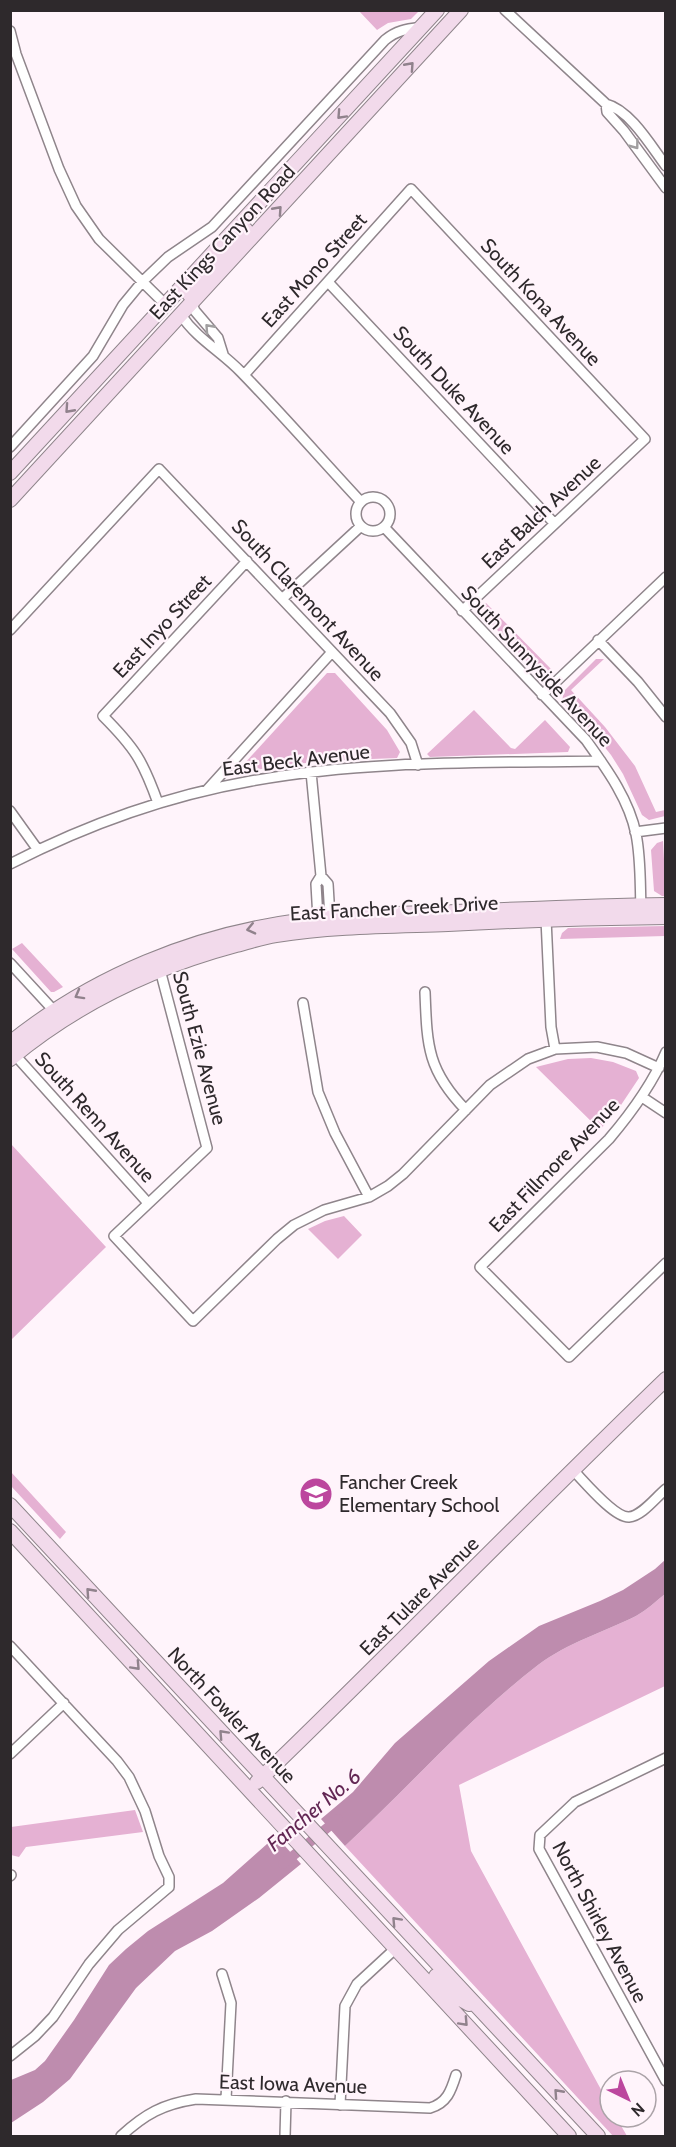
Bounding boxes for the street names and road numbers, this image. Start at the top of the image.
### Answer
street label: East Kings Canyon Road [144,160,300,324]
street label: East Mono Street [256,208,372,332]
street label: South Kona Avenue [476,233,606,371]
street label: South Duke Avenue [388,321,520,459]
street label: East Balch Avenue [476,451,606,573]
street label: South Claremont Avenue [227,514,389,686]
street label: East Inyo Street [108,569,216,683]
street label: South Sunnyside Avenue [456,581,618,751]
street label: East Beck Avenue [221,739,371,781]
street label: East Fancher Creek Drive [289,891,499,925]
street label: South Ezie Avenue [168,969,232,1127]
street label: South Renn Avenue [30,1047,160,1187]
street label: East Fillmore Avenue [484,1093,624,1237]
street label: East Tulare Avenue [355,1532,483,1660]
street label: North Fowler Avenue [163,1642,301,1788]
street label: North Shirley Avenue [547,1837,653,2007]
street label: East Iowa Avenue [219,2069,367,2099]

